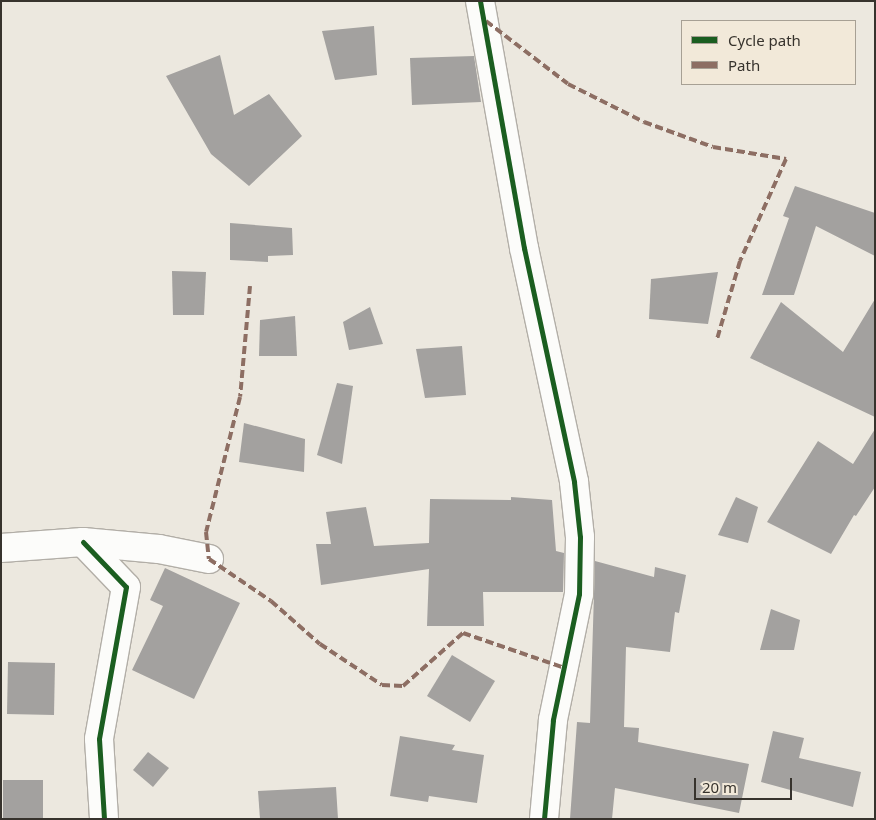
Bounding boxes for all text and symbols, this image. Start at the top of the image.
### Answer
legend [681,20,856,85]
text: Cycle path [728,30,801,50]
text: Path [728,55,760,75]
scale bar [696,768,794,800]
text: 20 m [702,777,737,797]

